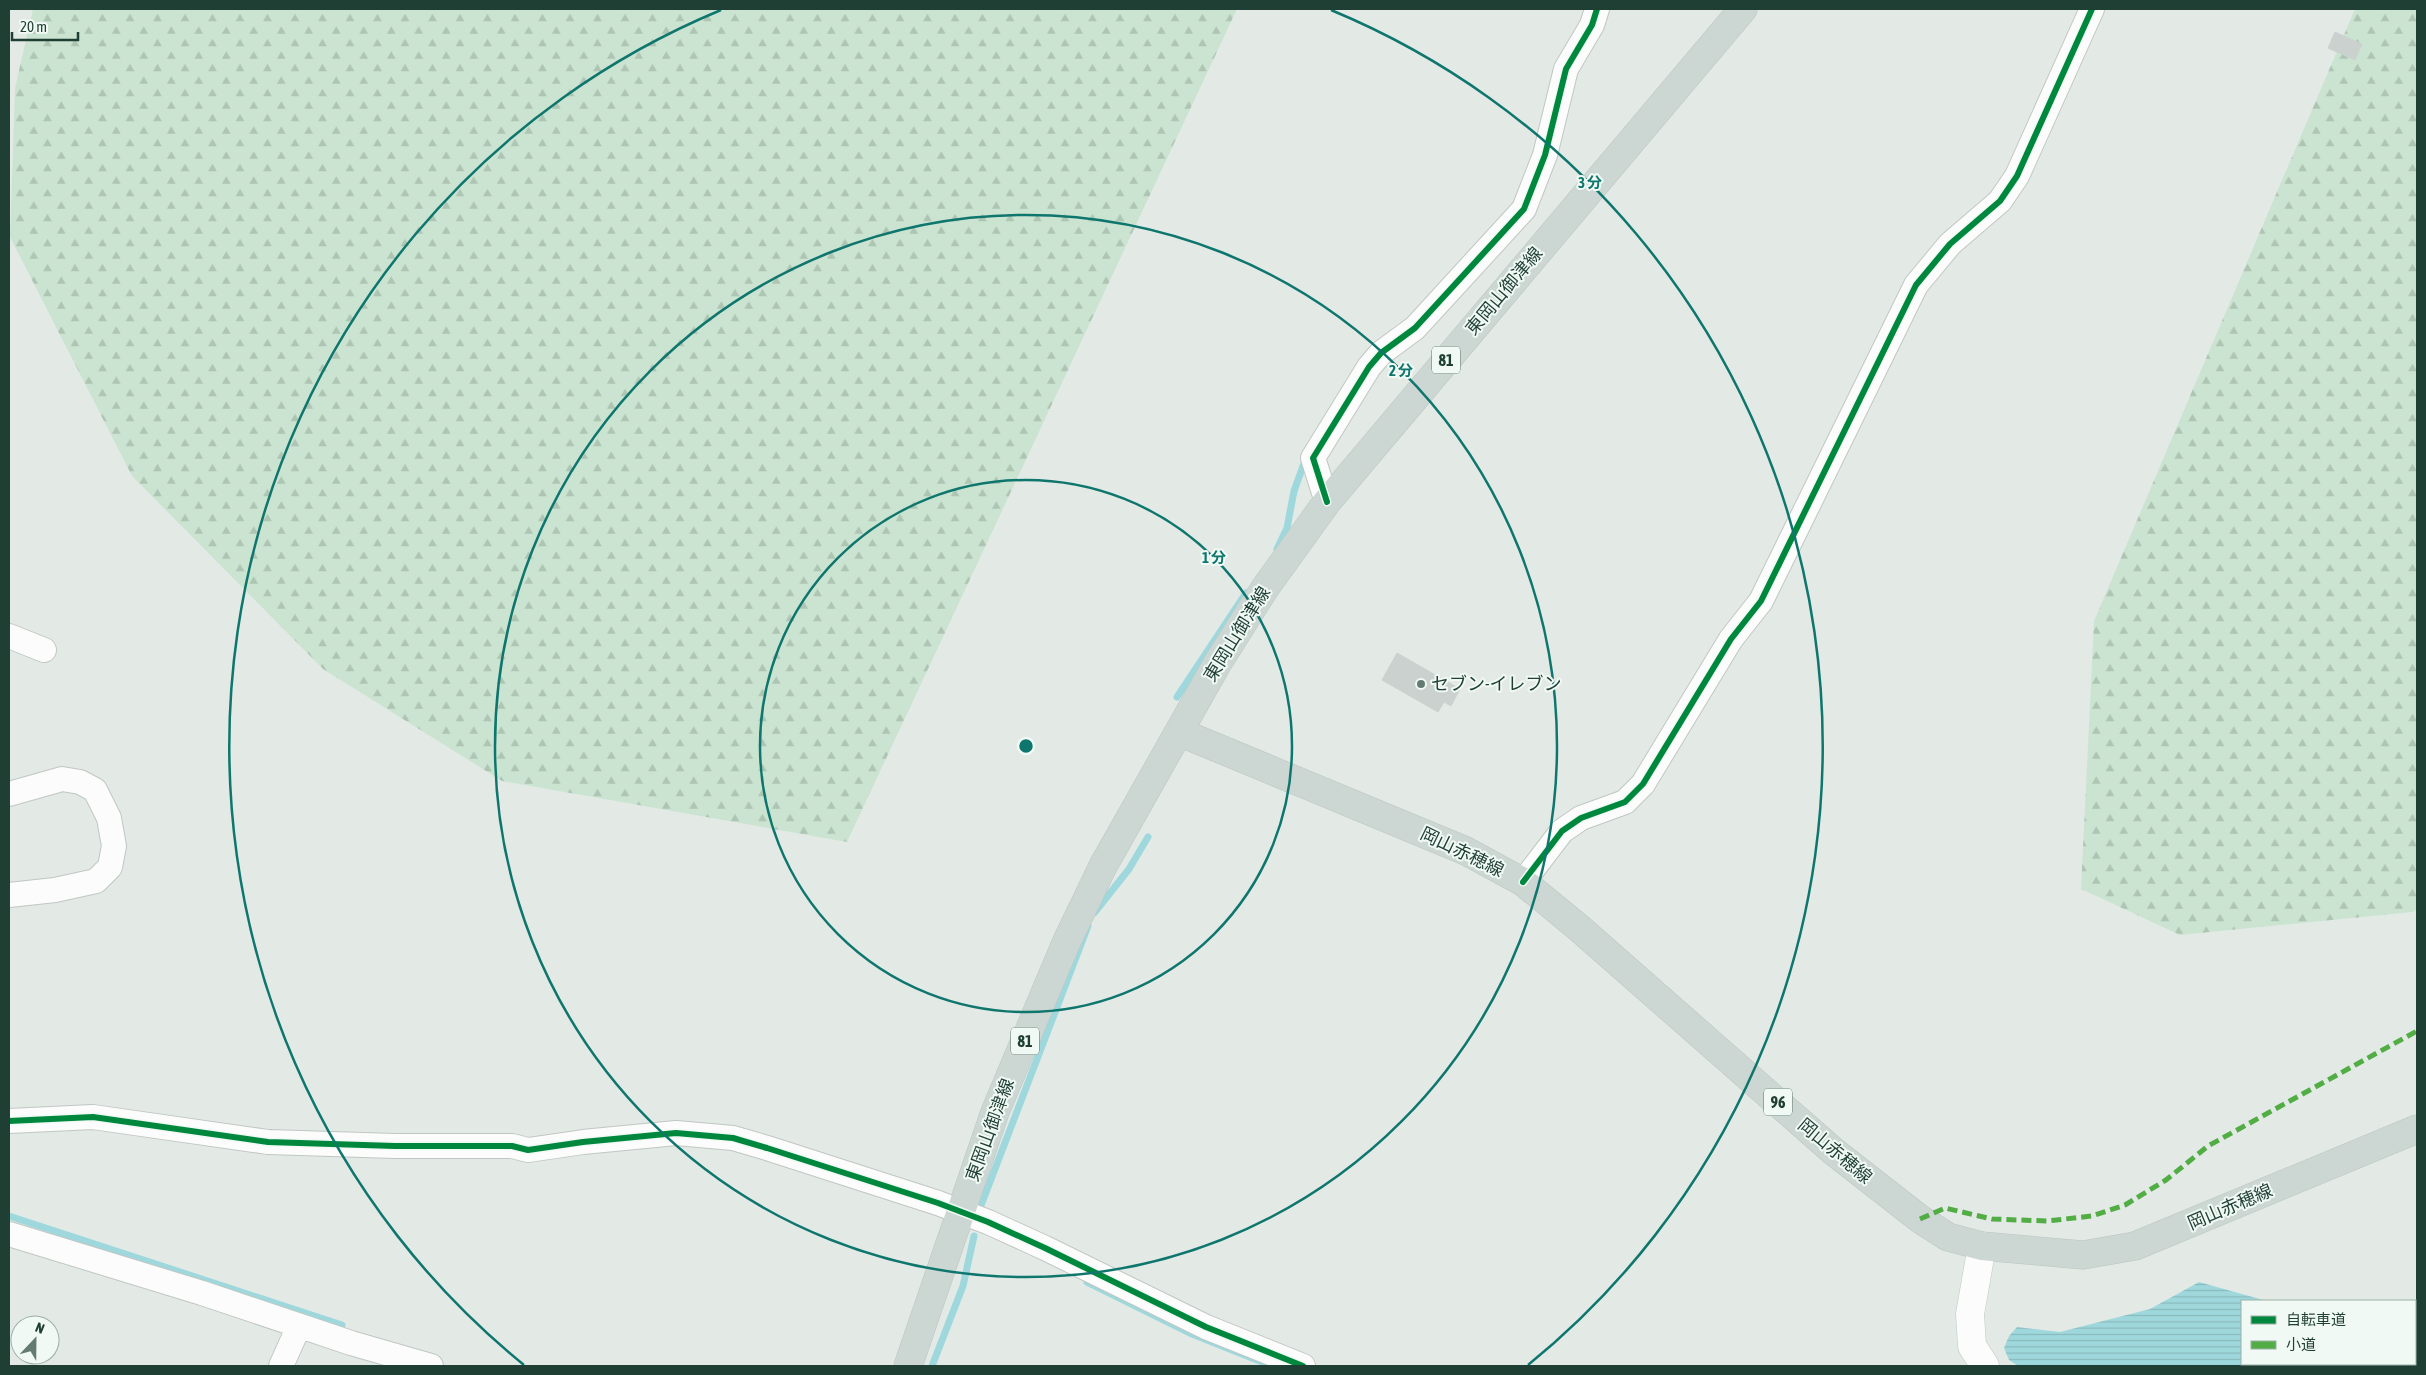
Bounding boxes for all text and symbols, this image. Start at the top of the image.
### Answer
scale bar [12,10,79,42]
text: 20 m [20,18,47,35]
text: 3 分 [1578,174,1602,191]
street label: 東岡山御津線 [1461,243,1546,339]
road number: 81 [1432,346,1460,374]
text: 2 分 [1389,362,1413,379]
text: 1 分 [1202,549,1226,566]
street label: 東岡山御津線 [1199,582,1274,685]
place label: セブン-イレブン [1431,673,1562,694]
marker: セブン-イレブン [1415,678,1427,690]
centre of rings [1017,737,1035,755]
street label: 岡山赤穂線 [1417,822,1507,881]
road number: 81 [1011,1028,1039,1054]
street label: 東岡山御津線 [961,1075,1018,1184]
road number: 96 [1764,1088,1792,1116]
street label: 岡山赤穂線 [1794,1114,1877,1188]
street label: 岡山赤穂線 [2184,1179,2275,1234]
legend [2241,1300,2416,1365]
text: 自転車道 [2286,1311,2346,1328]
north arrow [10,1315,60,1365]
text: N [33,1319,47,1337]
text: 小道 [2286,1336,2316,1353]

